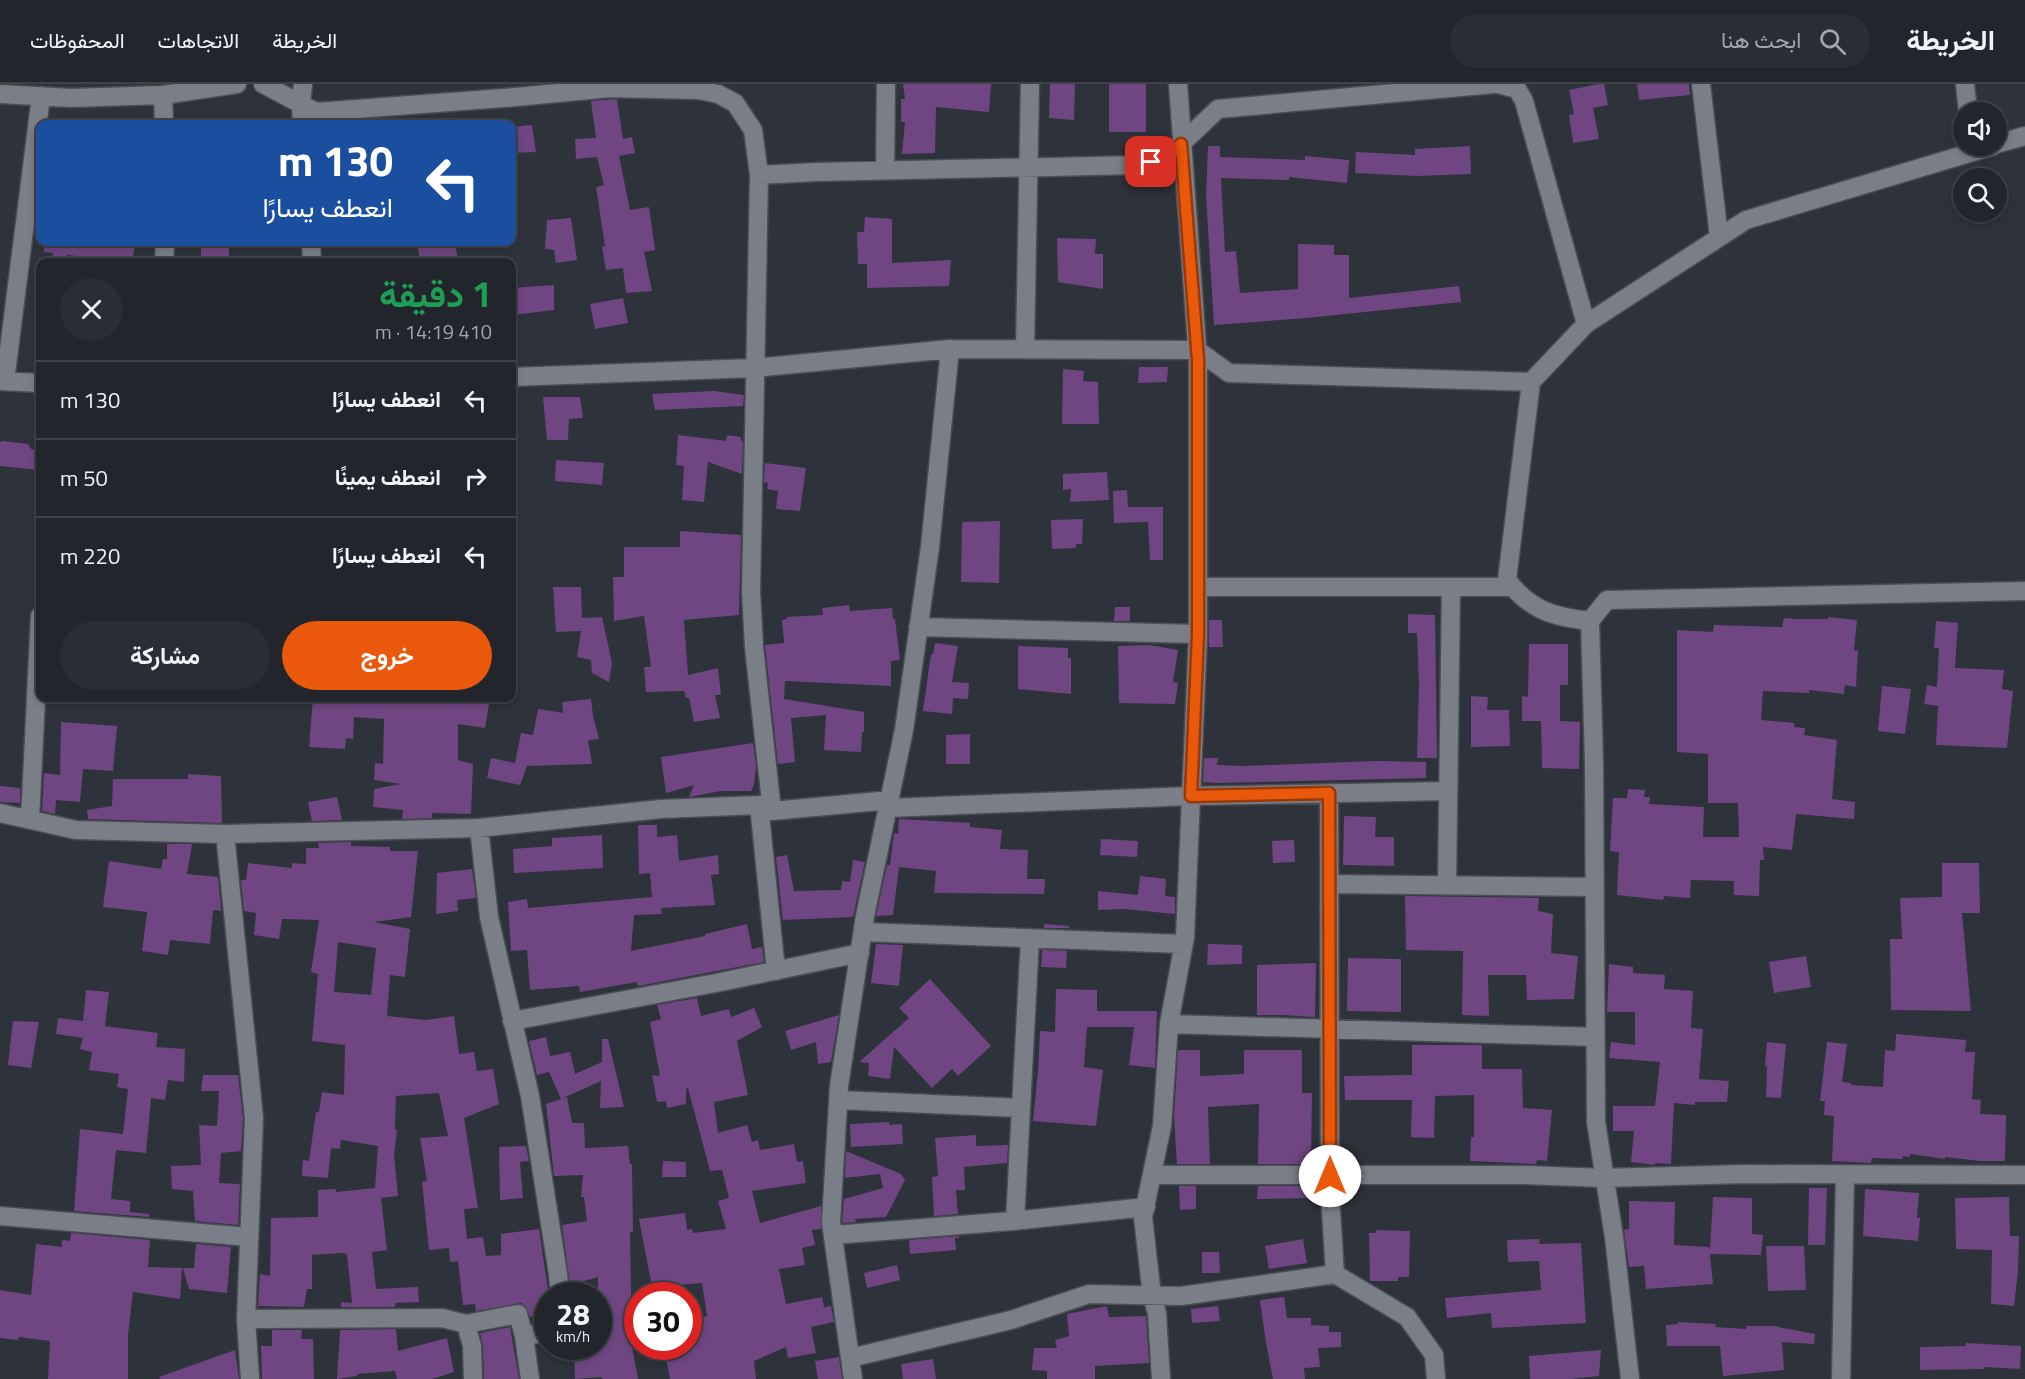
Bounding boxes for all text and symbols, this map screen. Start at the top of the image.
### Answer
search box [1450,14,1870,68]
text: الخريطة [1906,18,1995,61]
text: ابحث هنا [1721,23,1801,57]
text: المحفوظات [30,24,125,56]
text: الاتجاهات [158,24,239,56]
text: الخريطة [272,24,337,56]
icon: search [1816,25,1849,58]
map controls [1953,102,2007,222]
button: sound [1953,102,2007,156]
text: 130 m [278,128,393,192]
pin [1125,136,1176,187]
icon: left [414,144,492,222]
icon: arrive [1134,145,1167,178]
button: search [1953,168,2007,222]
text: انعطف يسارًا [262,186,393,227]
text: 1 دقيقة [379,266,492,321]
button: close [60,278,123,341]
text: 410 m · 14:19 [375,316,492,347]
text: انعطف يسارًا [332,382,441,416]
text: 130 m [60,383,120,417]
icon: left [459,384,492,417]
text: انعطف يمينًا [335,460,441,494]
text: 50 m [60,461,108,495]
icon: right [459,462,492,495]
text: انعطف يسارًا [332,538,441,572]
text: 220 m [60,539,120,573]
icon: left [459,540,492,573]
button: مشاركة [60,621,270,690]
button: خروج [282,621,492,690]
position arrow [1298,1144,1362,1208]
speed limit sign: 30 [624,1282,702,1360]
text: 28 [556,1291,590,1337]
text: km/h [556,1325,590,1348]

